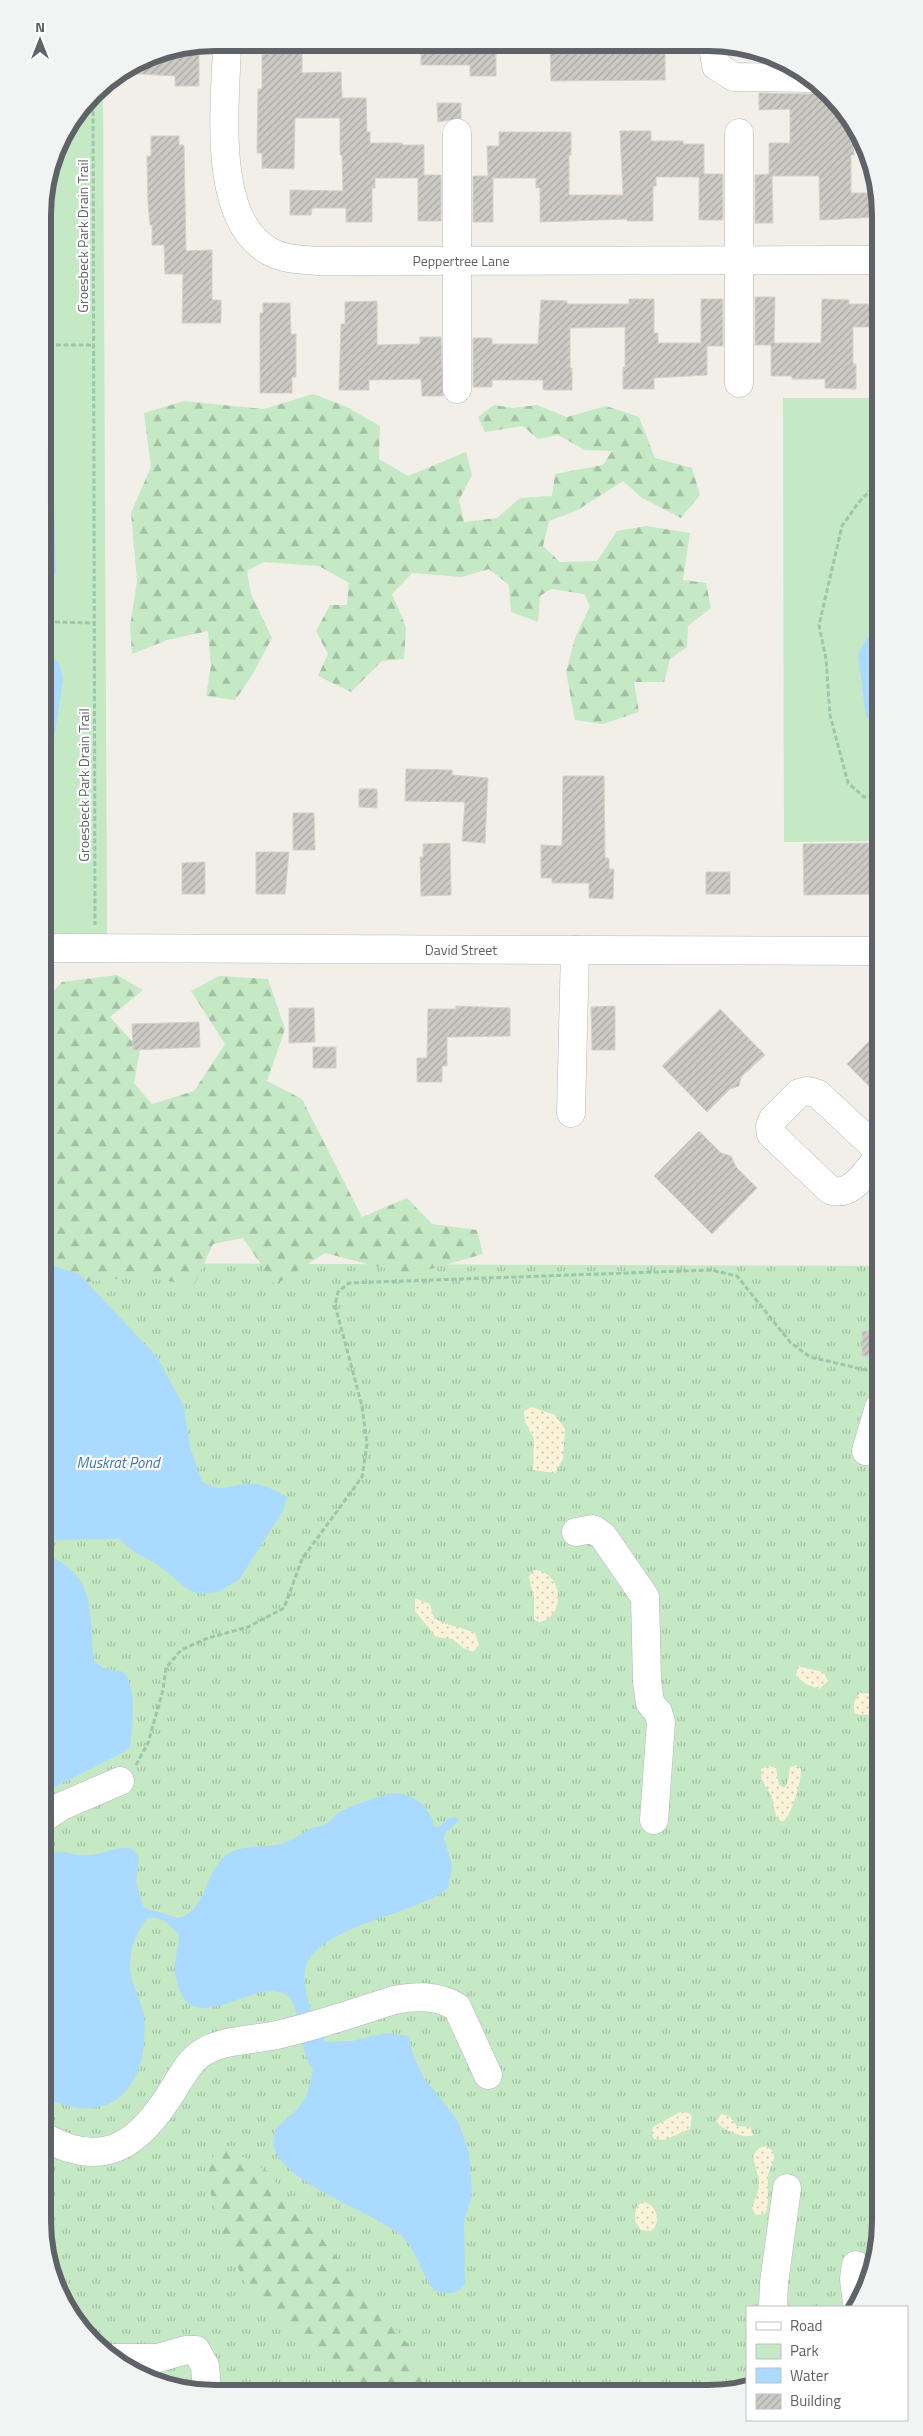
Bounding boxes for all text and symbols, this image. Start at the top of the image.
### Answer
north arrow [15,15,65,65]
text: N [35,16,45,37]
street label: Groesbeck Park Drain Trail [72,159,93,313]
street label: Peppertree Lane [412,250,510,271]
street label: Groesbeck Park Drain Trail [73,708,94,862]
street label: David Street [425,939,497,960]
water label: Muskrat Pond [77,1451,161,1474]
legend [746,2306,908,2421]
text: Road [790,2314,822,2337]
text: Park [790,2339,819,2362]
text: Water [790,2364,829,2387]
text: Building [790,2389,841,2412]

